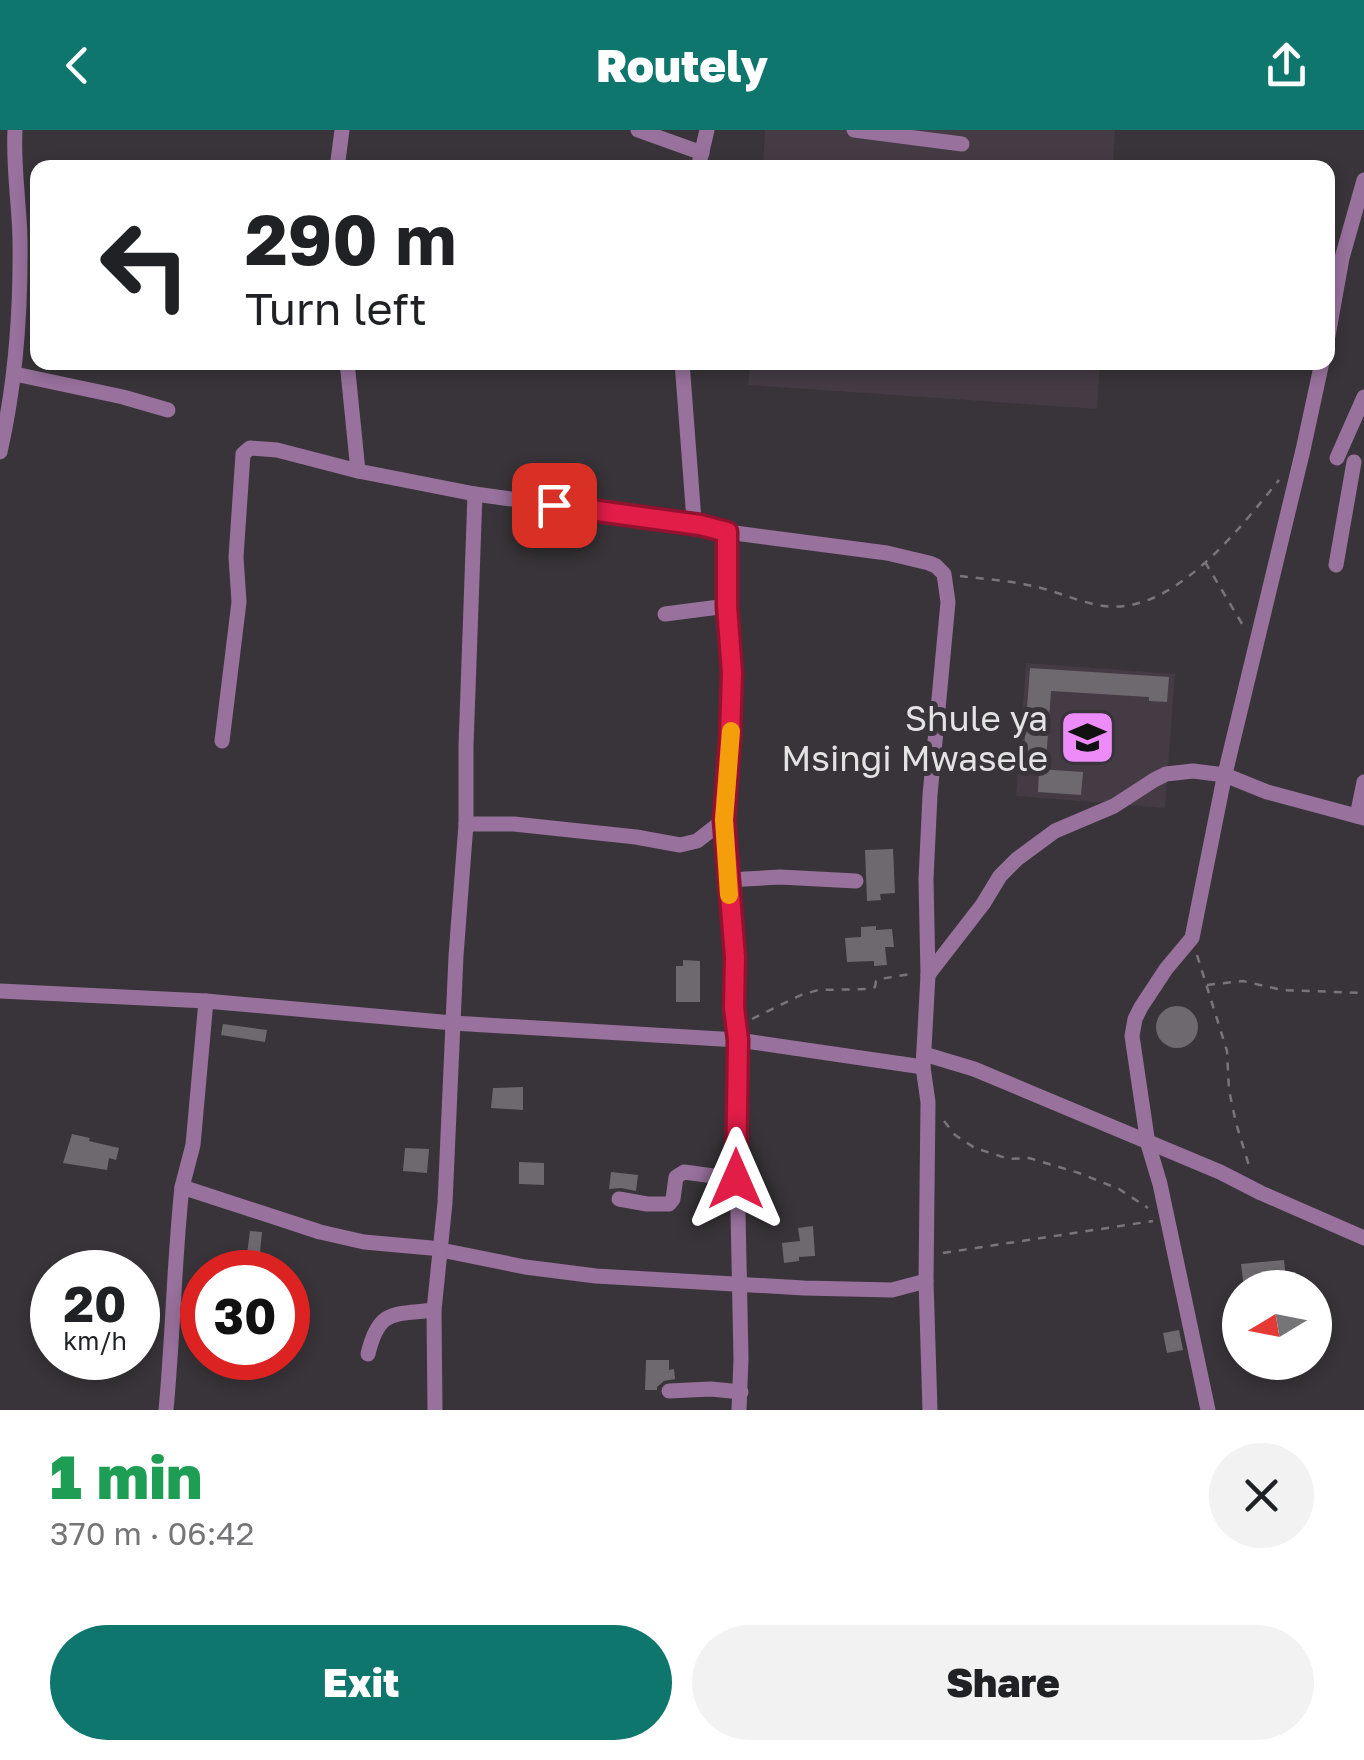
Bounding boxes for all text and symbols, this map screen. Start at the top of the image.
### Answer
icon: back [50,38,105,93]
text: Routely [596,38,768,92]
icon: share [1259,38,1314,93]
text: 290 m [245,196,456,280]
icon: left [80,200,210,330]
text: Turn left [245,281,427,335]
pin [512,463,597,548]
icon: arrive [527,478,582,533]
place label: Shule ya Msingi Mwasele [781,697,1048,779]
school or university icon: Shule ya Msingi Mwasele [1057,708,1117,768]
position arrow [684,1127,788,1231]
speed limit sign: 30 [180,1250,310,1380]
north arrow [1222,1270,1332,1380]
map controls [1222,1270,1332,1380]
text: 20 [63,1273,126,1333]
text: km/h [63,1325,127,1356]
text: 1 min [50,1440,202,1512]
button: close [1209,1443,1314,1548]
text: 370 m · 06:42 [50,1514,254,1552]
button: Exit [50,1625,672,1740]
button: Share [692,1625,1314,1740]

